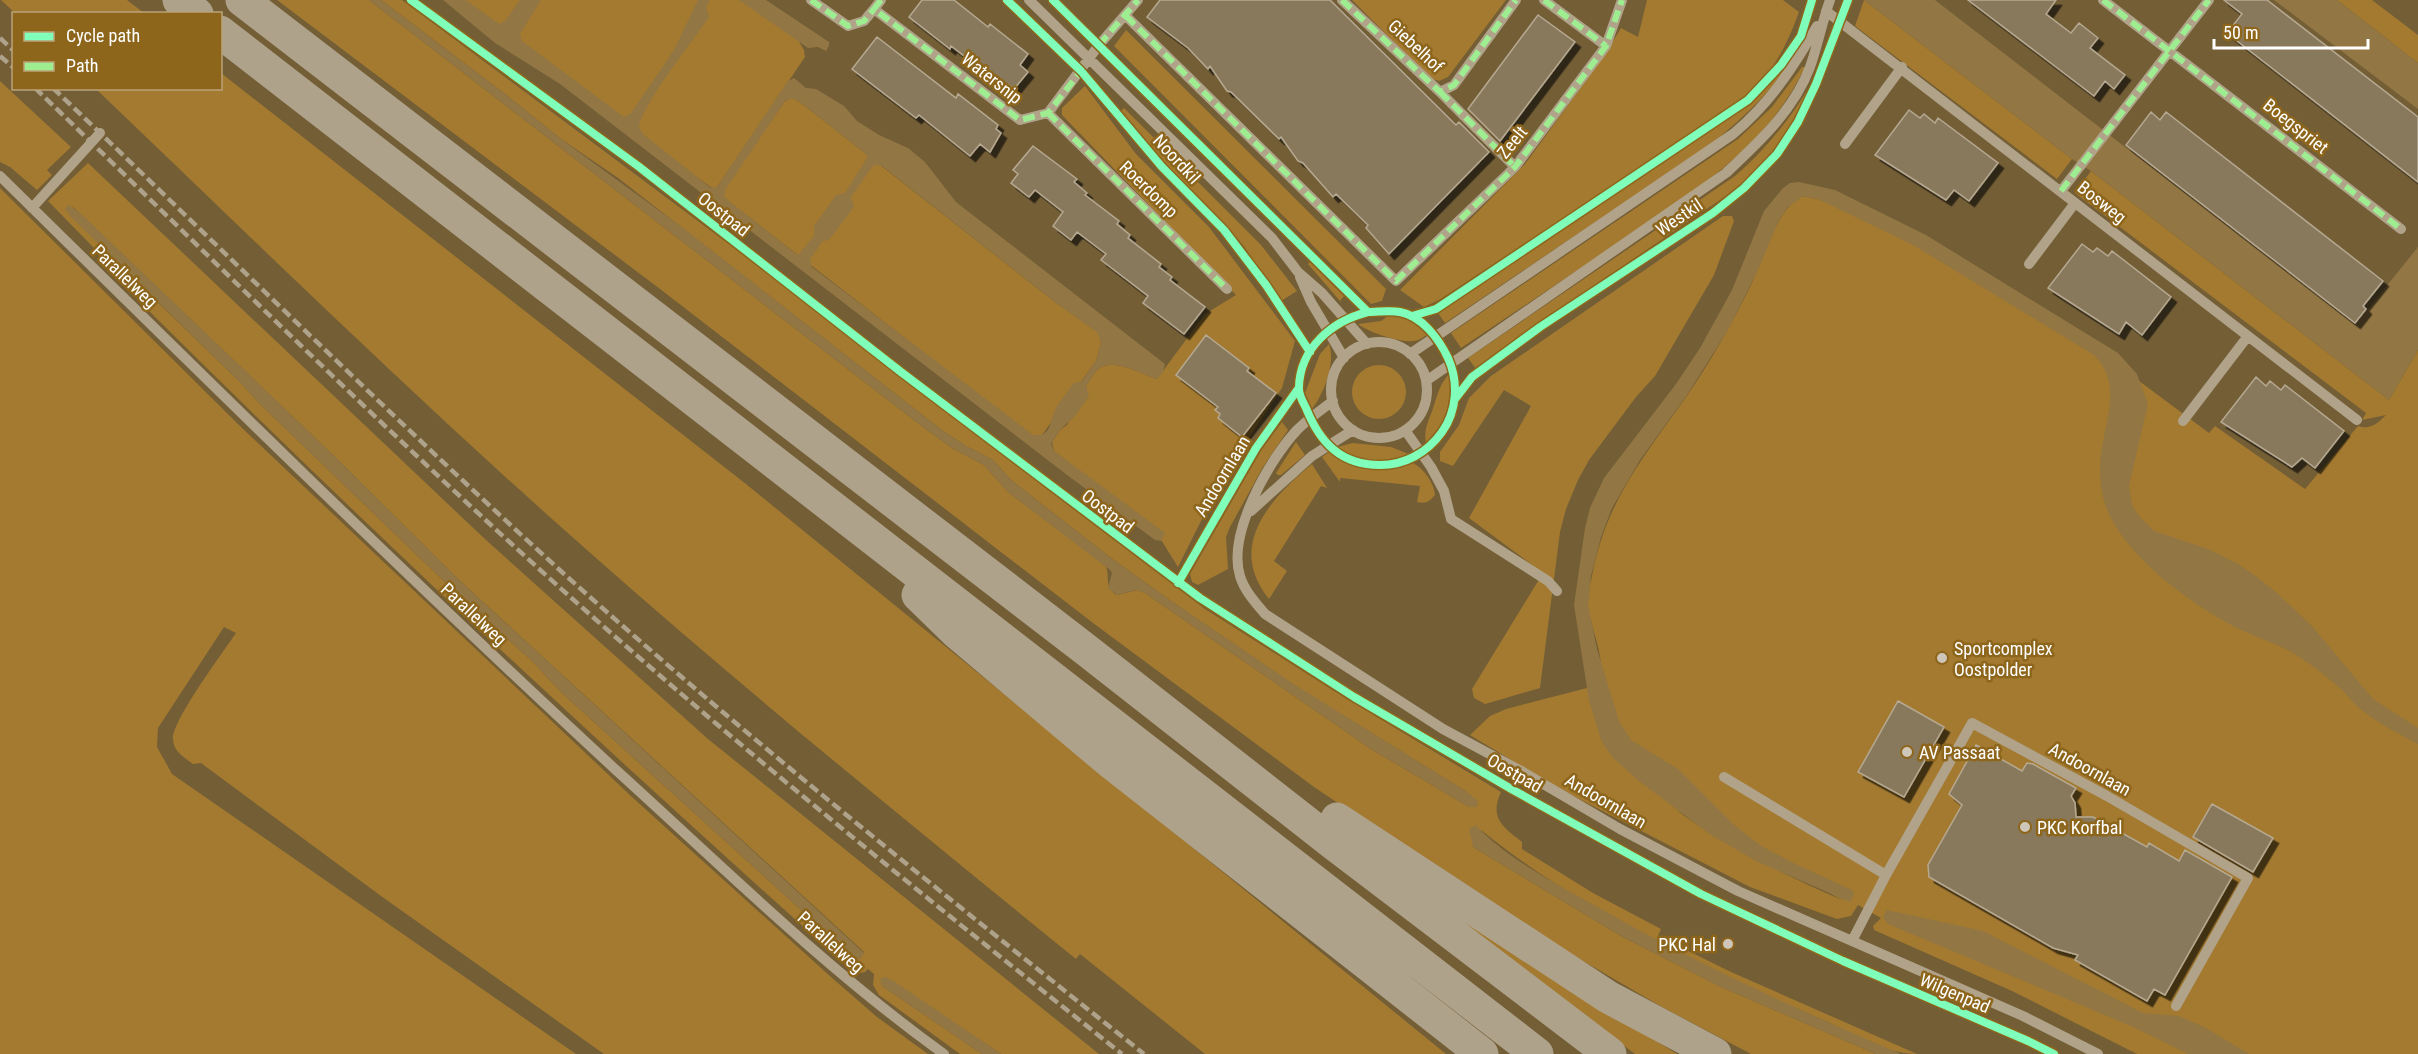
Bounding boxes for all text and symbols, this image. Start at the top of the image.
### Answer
legend [12,12,222,90]
scale bar [2214,12,2368,50]
street label: Giebelhof [1384,15,1448,77]
text: 50 m [2223,22,2258,43]
text: Cycle path [66,25,140,46]
street label: Watersnip [957,48,1027,108]
text: Path [66,55,99,76]
street label: Boegspriet [2259,94,2333,158]
street label: Zeelt [1493,122,1531,162]
street label: Noordkil [1149,130,1205,188]
street label: Roerdomp [1116,156,1183,222]
street label: Bosweg [2073,176,2131,228]
street label: Oostpad [694,187,754,241]
street label: Westkil [1652,194,1706,240]
street label: Parallelweg [88,240,162,312]
street label: Andoornlaan [1190,432,1254,520]
street label: Oostpad [1078,485,1138,537]
street label: Parallelweg [437,578,511,650]
place label: Sportcomplex Oostpolder [1954,638,2053,680]
marker: Sportcomplex Oostpolder [1935,651,1949,665]
street label: Andoornlaan [2045,738,2135,800]
place label: AV Passaat [1919,742,2000,763]
marker: AV Passaat [1900,745,1914,759]
street label: Oostpad [1484,749,1546,797]
street label: Andoornlaan [1562,769,1650,833]
place label: PKC Korfbal [2037,817,2122,838]
marker: PKC Korfbal [2018,820,2032,834]
street label: Parallelweg [793,907,869,977]
place label: PKC Hal [1658,934,1716,955]
marker: PKC Hal [1721,937,1735,951]
street label: Wilgenpad [1917,969,1993,1017]

